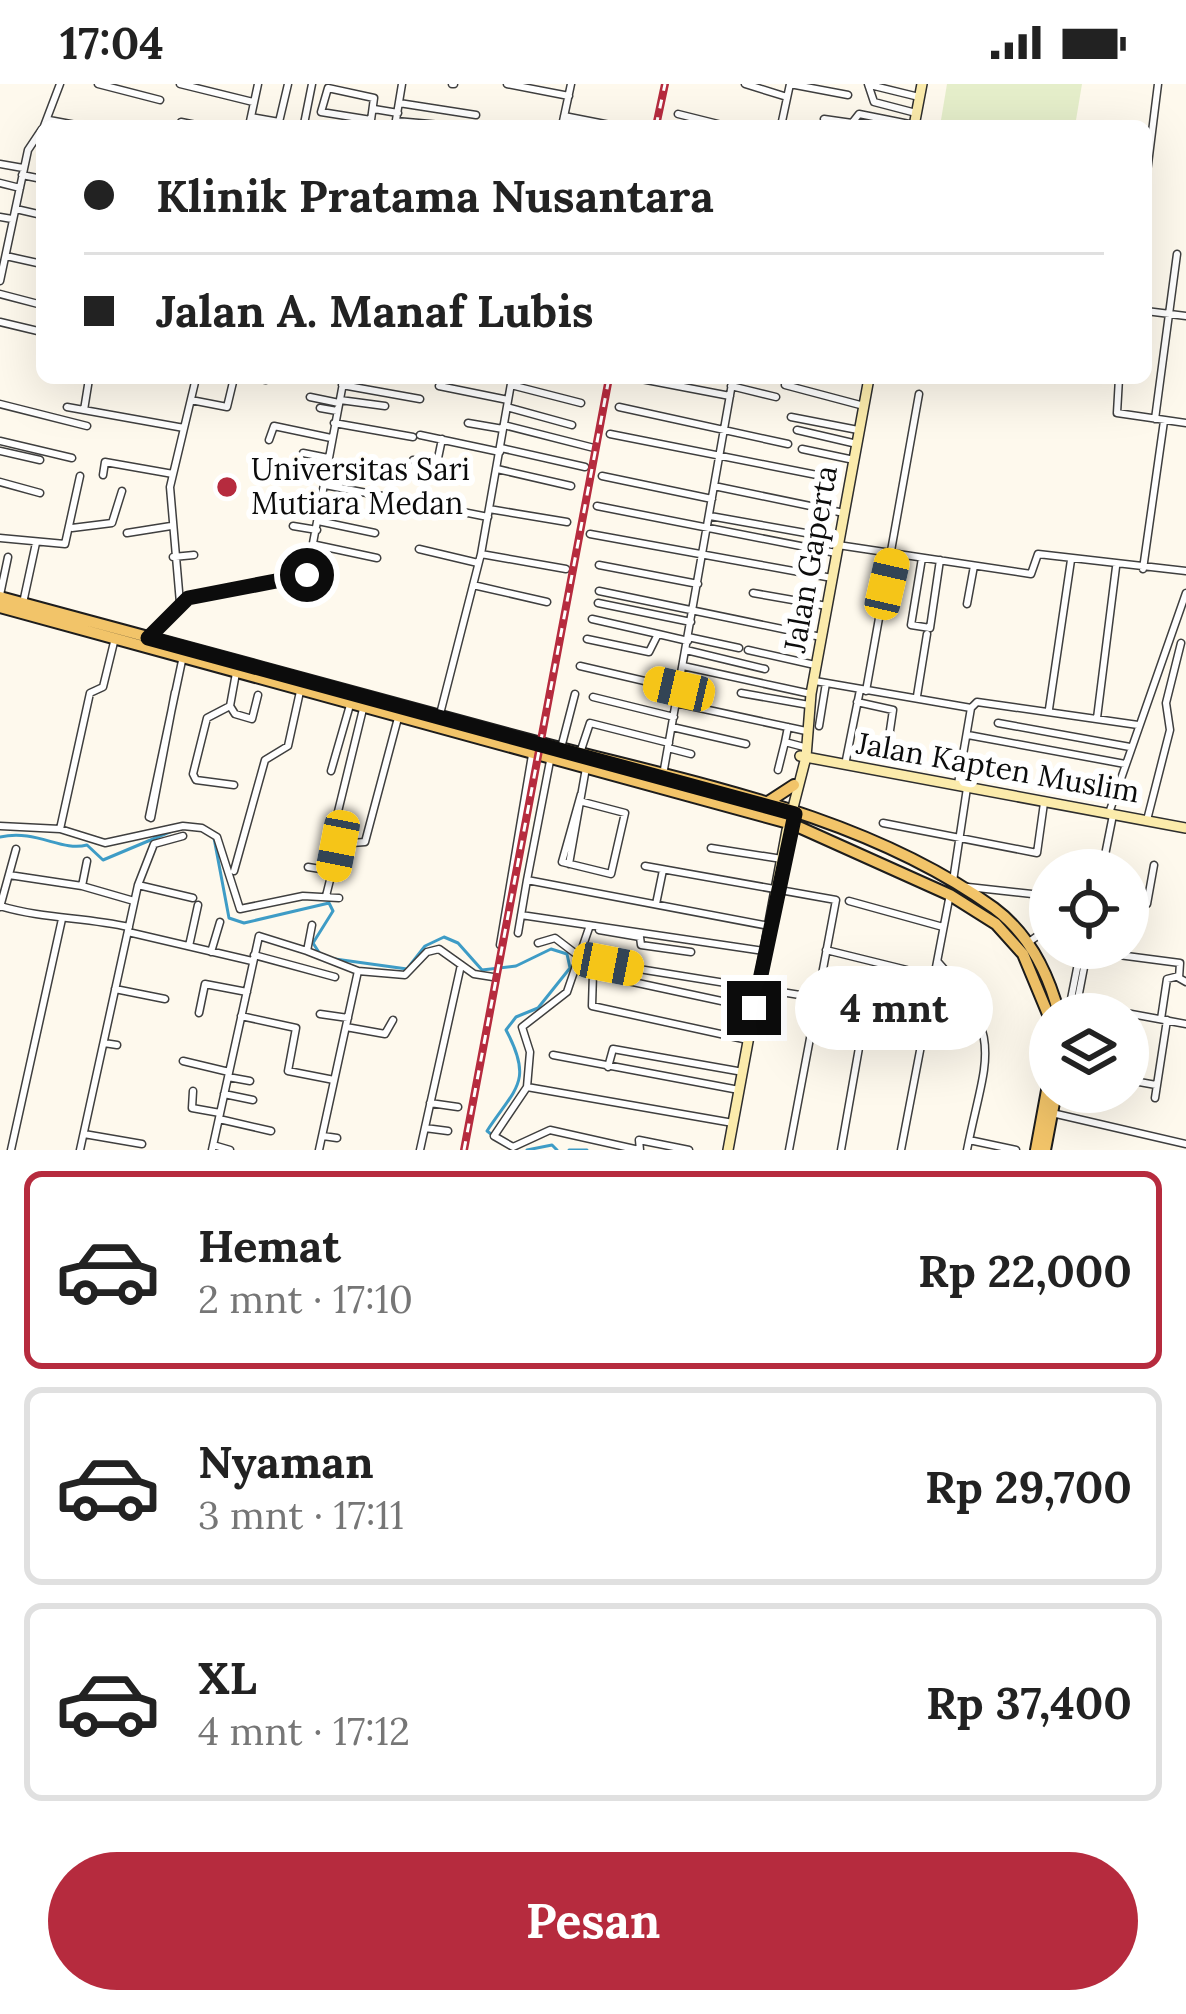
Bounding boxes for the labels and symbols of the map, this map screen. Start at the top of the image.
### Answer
place label: Universitas Sari Mutiara Medan [251,450,470,522]
street label: Jalan Gaperta [775,463,845,656]
marker: Universitas Sari Mutiara Medan [214,474,240,500]
car [861,545,913,623]
route start [280,548,334,602]
car [640,663,718,715]
street label: Jalan Kapten Muslim [853,723,1143,811]
car [313,807,363,885]
car [569,939,647,989]
callout: 4 mnt [796,966,994,1050]
route end [727,981,781,1035]

